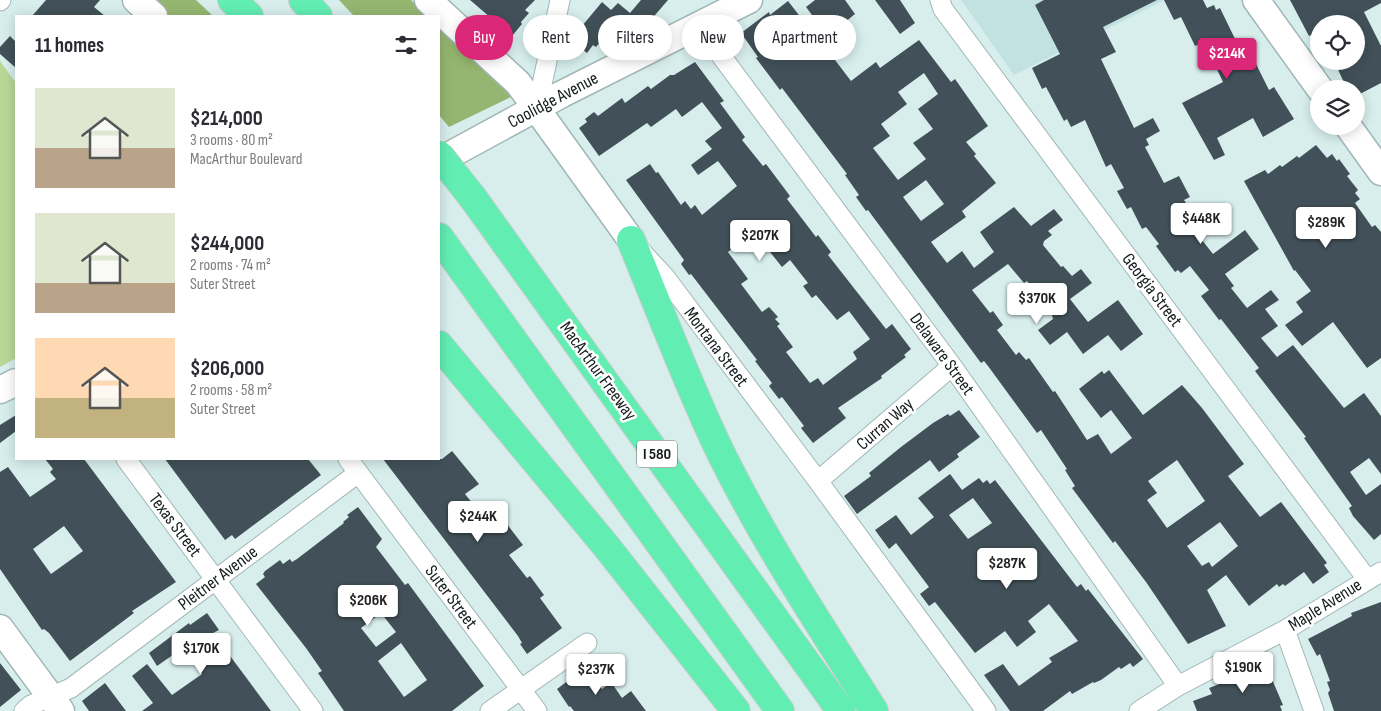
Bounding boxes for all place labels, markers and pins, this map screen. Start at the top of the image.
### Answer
pin: $214K [1192,38,1262,80]
pin: $448K [1166,202,1236,245]
pin: $289K [1291,206,1361,249]
pin: $207K [725,220,795,262]
pin: $370K [1002,282,1072,325]
pin: $244K [443,500,513,543]
pin: $287K [972,548,1042,590]
pin: $206K [333,584,403,627]
pin: $170K [166,632,236,675]
pin: $190K [1208,652,1278,694]
pin: $237K [561,654,631,696]

